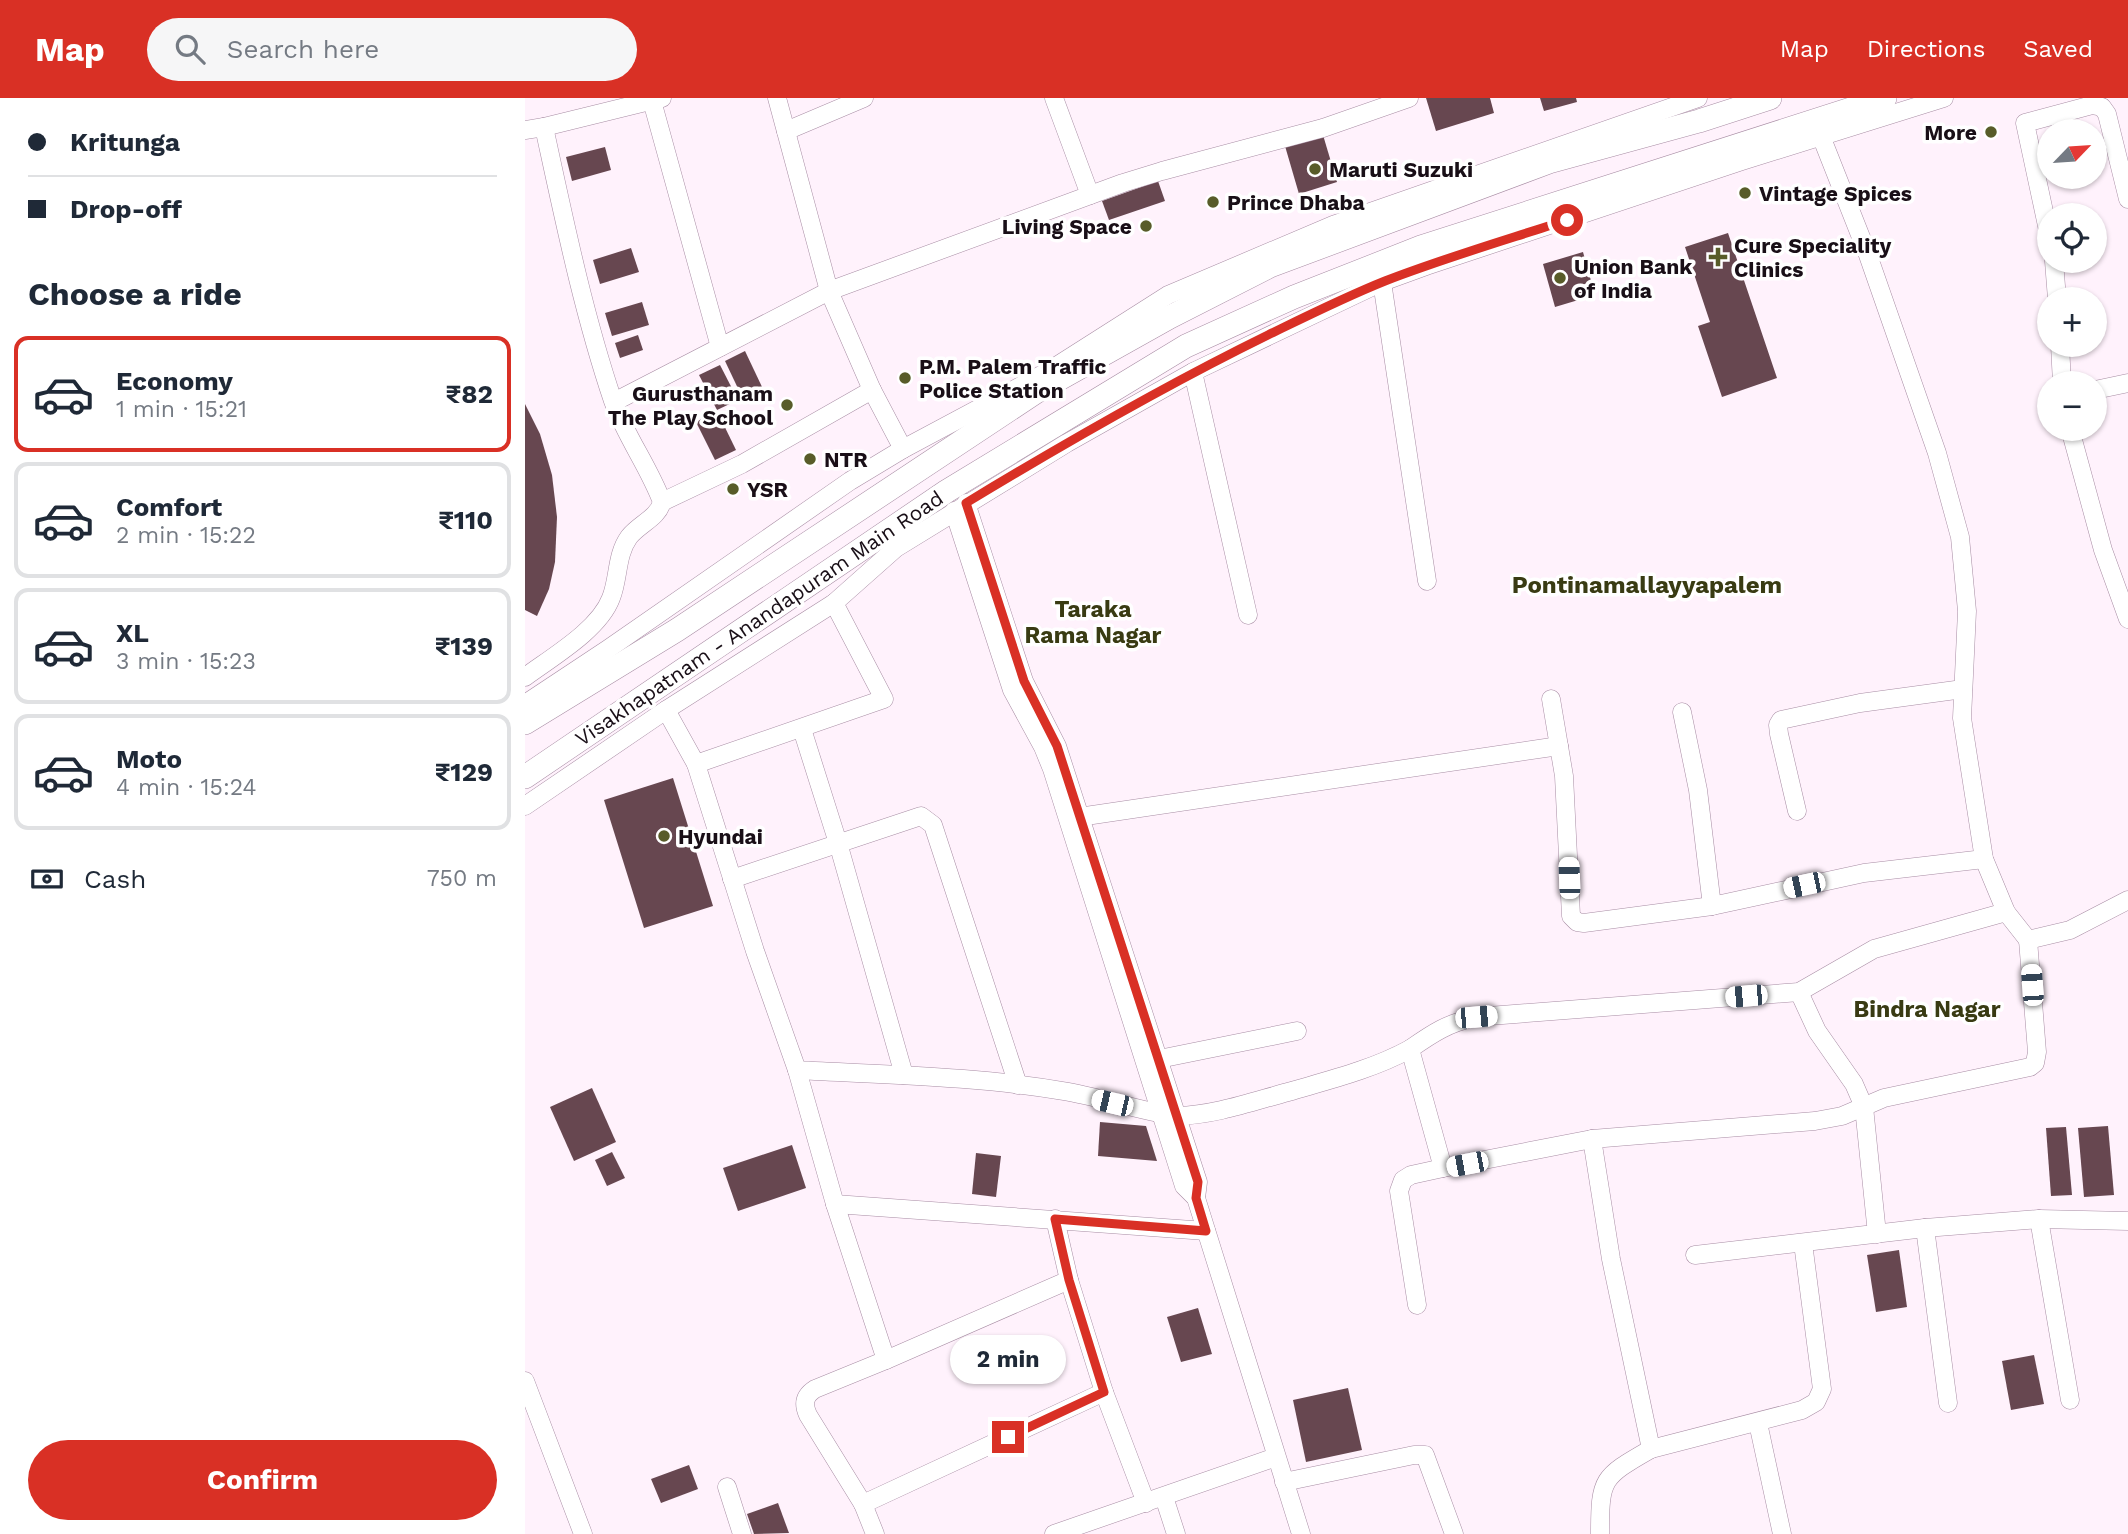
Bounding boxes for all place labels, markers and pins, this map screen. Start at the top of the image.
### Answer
place label: More [1924,120,1977,145]
marker: More [1983,124,1999,140]
place label: Maruti Suzuki [1329,157,1473,182]
marker: Maruti Suzuki [1307,161,1323,177]
place label: Vintage Spices [1759,181,1912,206]
marker: Vintage Spices [1737,185,1753,201]
place label: Prince Dhaba [1227,190,1366,215]
marker: Prince Dhaba [1205,194,1221,210]
place label: Living Space [1002,214,1132,239]
marker: Living Space [1138,218,1154,234]
place label: Cure Speciality Clinics [1734,233,1892,282]
marker: Cure Speciality Clinics [1708,247,1728,267]
place label: Union Bank of India [1574,254,1693,303]
marker: Union Bank of India [1552,270,1568,286]
place label: P.M. Palem Traffic Police Station [919,354,1107,403]
marker: P.M. Palem Traffic Police Station [897,370,913,386]
place label: Gurusthanam The Play School [608,381,773,430]
marker: Gurusthanam The Play School [779,397,795,413]
place label: NTR [824,447,868,472]
marker: NTR [802,451,818,467]
place label: YSR [747,477,788,502]
marker: YSR [725,481,741,497]
place label: Hyundai [678,824,763,849]
marker: Hyundai [656,828,672,844]

